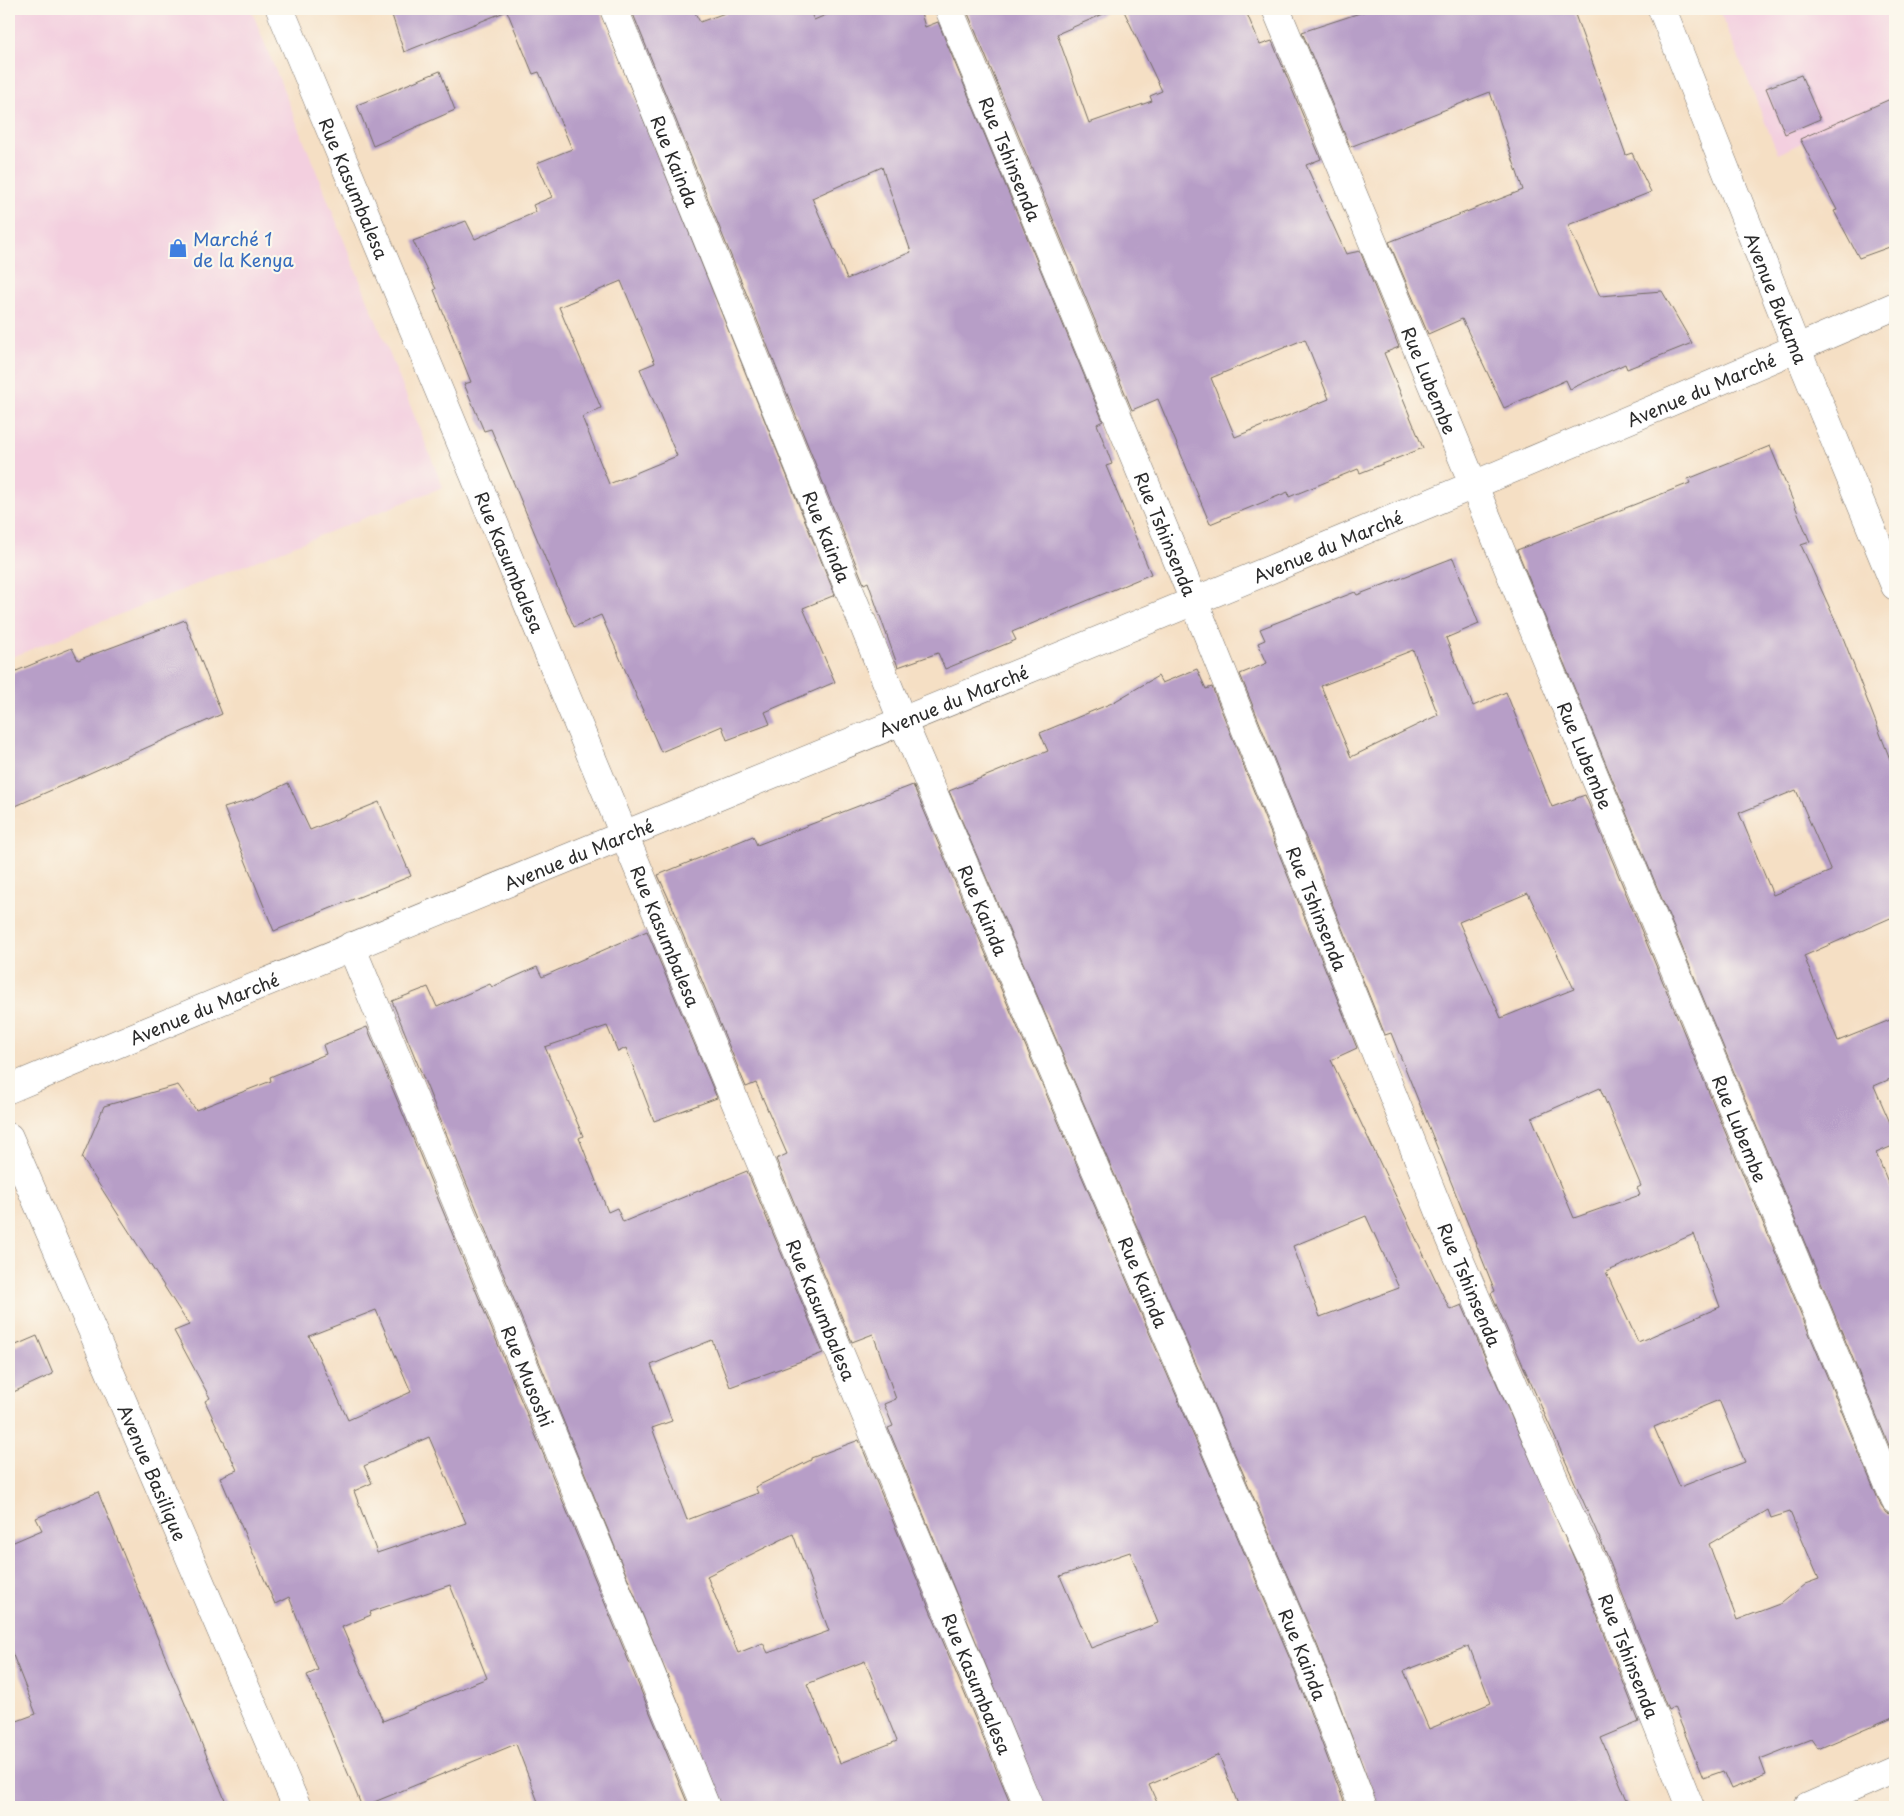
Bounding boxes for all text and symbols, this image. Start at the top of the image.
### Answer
street label: Rue Tshinsenda [973,92,1049,225]
street label: Rue Kainda [645,111,706,211]
street label: Rue Kasumbalesa [313,113,396,264]
place label: Marché 1 de la Kenya [193,225,295,273]
street label: Avenue Bukama [1739,228,1815,368]
shop icon: Marché 1 de la Kenya [167,237,189,259]
street label: Rue Lubembe [1396,322,1465,438]
street label: Avenue du Marché [1622,345,1780,433]
street label: Rue Tshinsenda [1128,467,1204,600]
street label: Rue Kainda [797,486,858,586]
street label: Rue Kasumbalesa [469,487,552,638]
street label: Avenue du Marché [1249,503,1406,589]
street label: Avenue du Marché [874,657,1032,743]
street label: Rue Lubembe [1551,697,1620,813]
street label: Avenue du Marché [499,811,657,896]
street label: Rue Tshinsenda [1280,842,1355,975]
street label: Rue Kainda [952,860,1015,960]
street label: Rue Kasumbalesa [625,861,708,1011]
street label: Avenue du Marché [125,965,283,1051]
street label: Rue Lubembe [1706,1070,1775,1186]
street label: Rue Tshinsenda [1432,1219,1509,1351]
street label: Rue Kainda [1113,1232,1176,1332]
street label: Rue Kasumbalesa [780,1235,864,1385]
street label: Rue Musoshi [495,1321,561,1431]
street label: Avenue Basilique [112,1400,194,1545]
street label: Rue Tshinsenda [1593,1589,1667,1722]
street label: Rue Kainda [1273,1604,1334,1704]
street label: Rue Kasumbalesa [936,1609,1019,1759]

